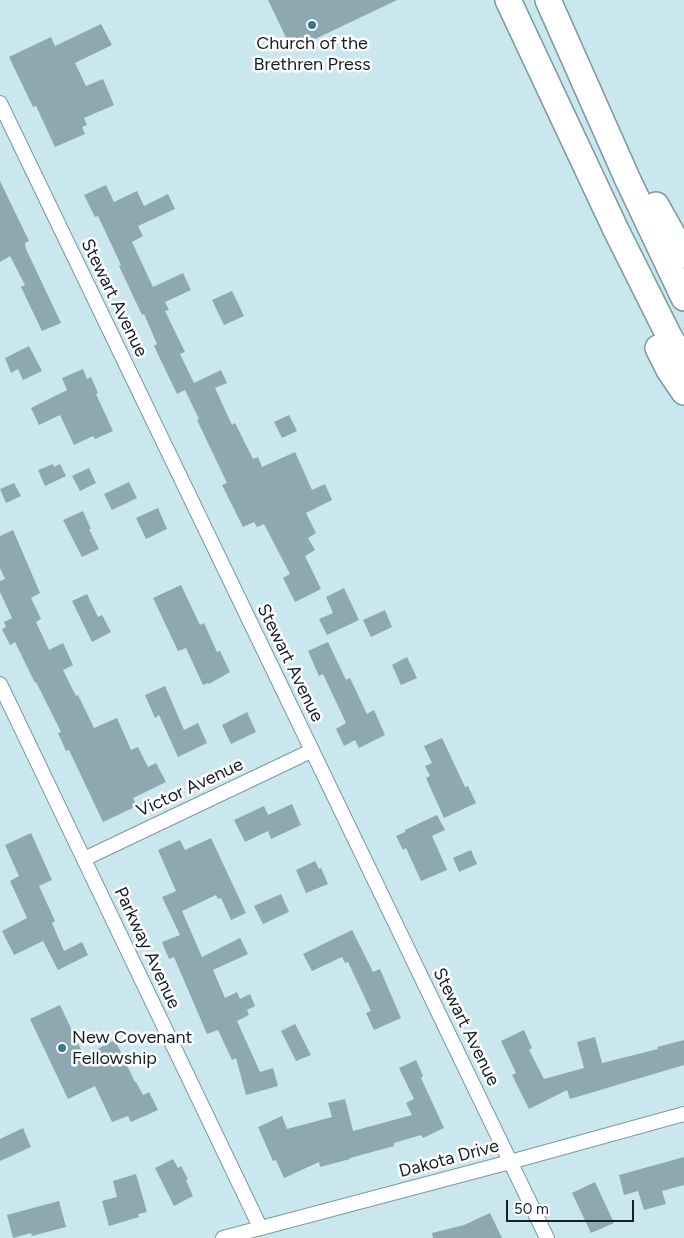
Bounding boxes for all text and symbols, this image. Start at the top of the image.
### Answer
marker: Church of the Brethren Press [306,19,318,31]
place label: Church of the Brethren Press [253,33,371,76]
street label: Stewart Avenue [76,235,152,361]
street label: Stewart Avenue [252,600,328,726]
street label: Victor Avenue [133,754,247,822]
street label: Parkway Avenue [109,884,185,1012]
street label: Stewart Avenue [428,964,504,1090]
place label: New Covenant Fellowship [72,1027,192,1070]
marker: New Covenant Fellowship [56,1042,68,1054]
street label: Dakota Drive [397,1135,501,1183]
scale bar [509,1190,636,1222]
text: 50 m [514,1200,549,1218]

